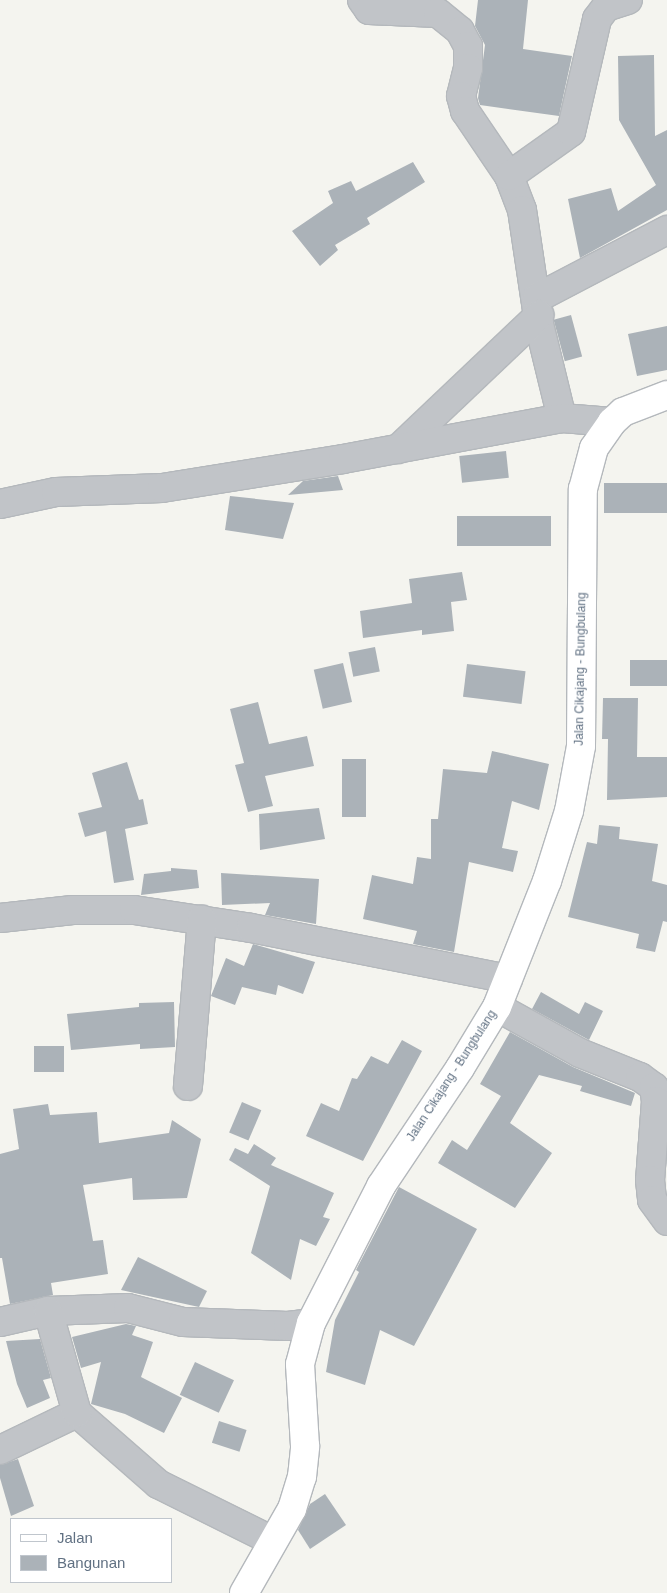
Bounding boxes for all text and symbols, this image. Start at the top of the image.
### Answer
street label: Jalan Cikajang - Bungbulang [572,592,590,746]
street label: Jalan Cikajang - Bungbulang [404,1008,500,1144]
legend [10,1518,172,1583]
text: Jalan [57,1529,93,1546]
text: Bangunan [57,1554,125,1571]

